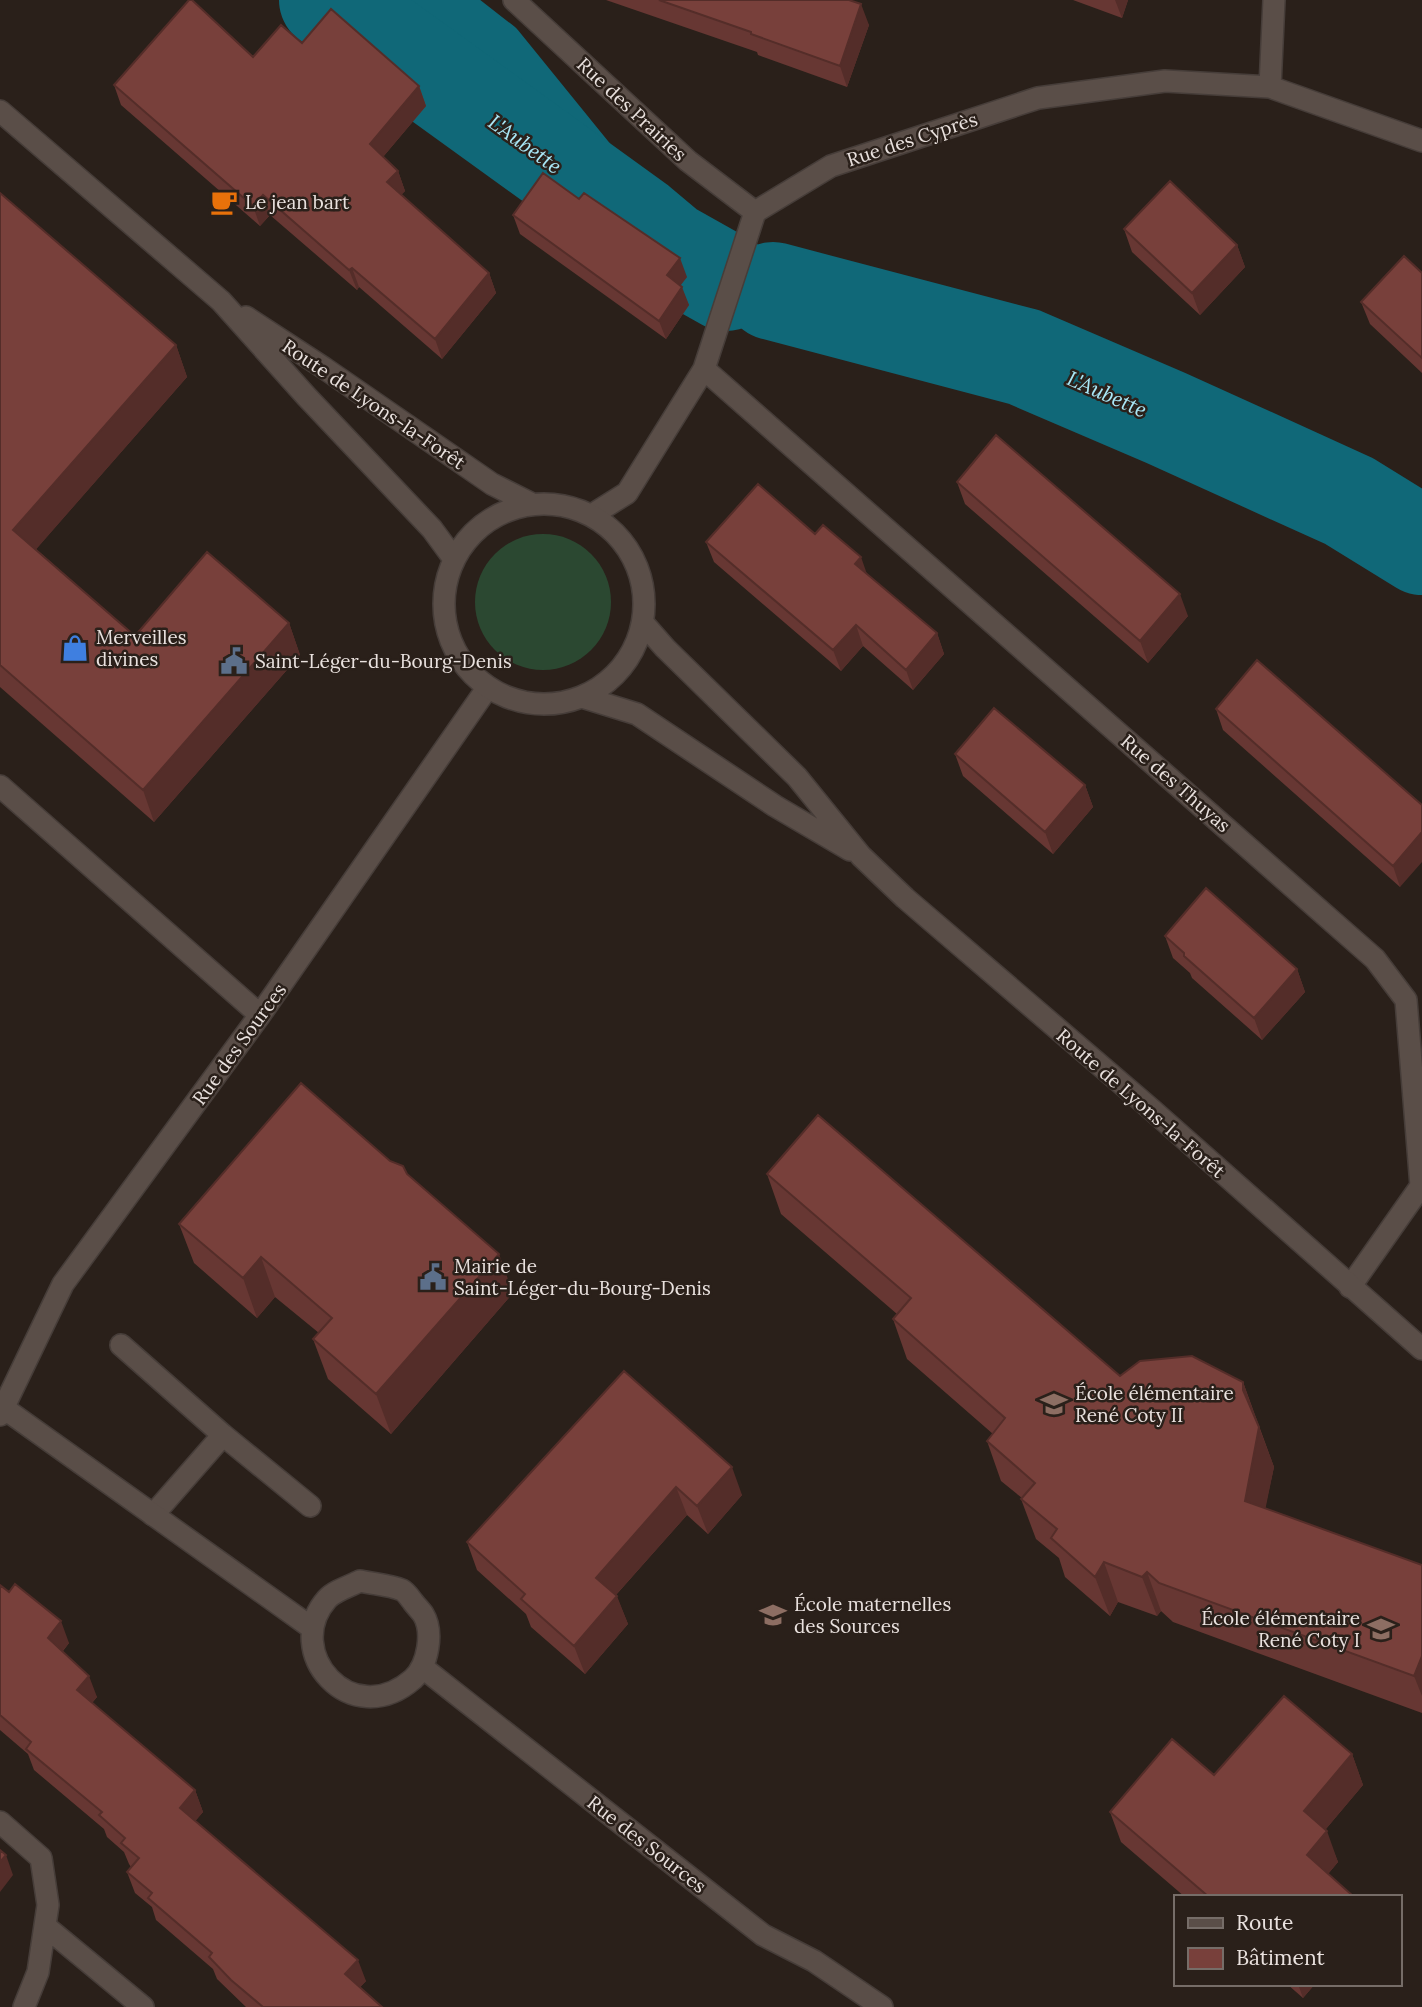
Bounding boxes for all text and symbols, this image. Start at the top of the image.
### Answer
street label: Rue des Prairies [572,52,692,166]
street label: Rue des Cyprès [844,107,981,171]
water label: L'Aubette [483,108,567,180]
cafe icon: Le jean bart [209,187,239,217]
place label: Le jean bart [245,190,350,214]
street label: Route de Lyons-la-Forêt [278,334,471,475]
water label: L'Aubette [1063,364,1151,424]
place label: Merveilles divines [96,625,187,671]
shop icon: Merveilles divines [60,633,90,663]
public building icon: Saint-Léger-du-Bourg-Denis [219,646,249,676]
place label: Saint-Léger-du-Bourg-Denis [255,649,512,673]
street label: Rue des Thuyas [1116,729,1236,837]
street label: Rue des Sources [187,978,291,1109]
street label: Route de Lyons-la-Forêt [1052,1023,1231,1183]
place label: Mairie de Saint-Léger-du-Bourg-Denis [454,1254,711,1300]
public building icon: Mairie de Saint-Léger-du-Bourg-Denis [418,1262,448,1292]
place label: École élémentaire René Coty II [1075,1381,1234,1427]
school or university icon: École élémentaire René Coty II [1039,1389,1069,1419]
place label: École maternelles des Sources [794,1592,951,1638]
school or university icon: École maternelles des Sources [758,1600,788,1630]
place label: École élémentaire René Coty I [1201,1606,1360,1652]
school or university icon: École élémentaire René Coty I [1366,1614,1396,1644]
street label: Rue des Sources [583,1790,711,1898]
legend [1174,1895,1401,1986]
text: Route [1236,1909,1293,1936]
text: Bâtiment [1236,1944,1325,1971]

